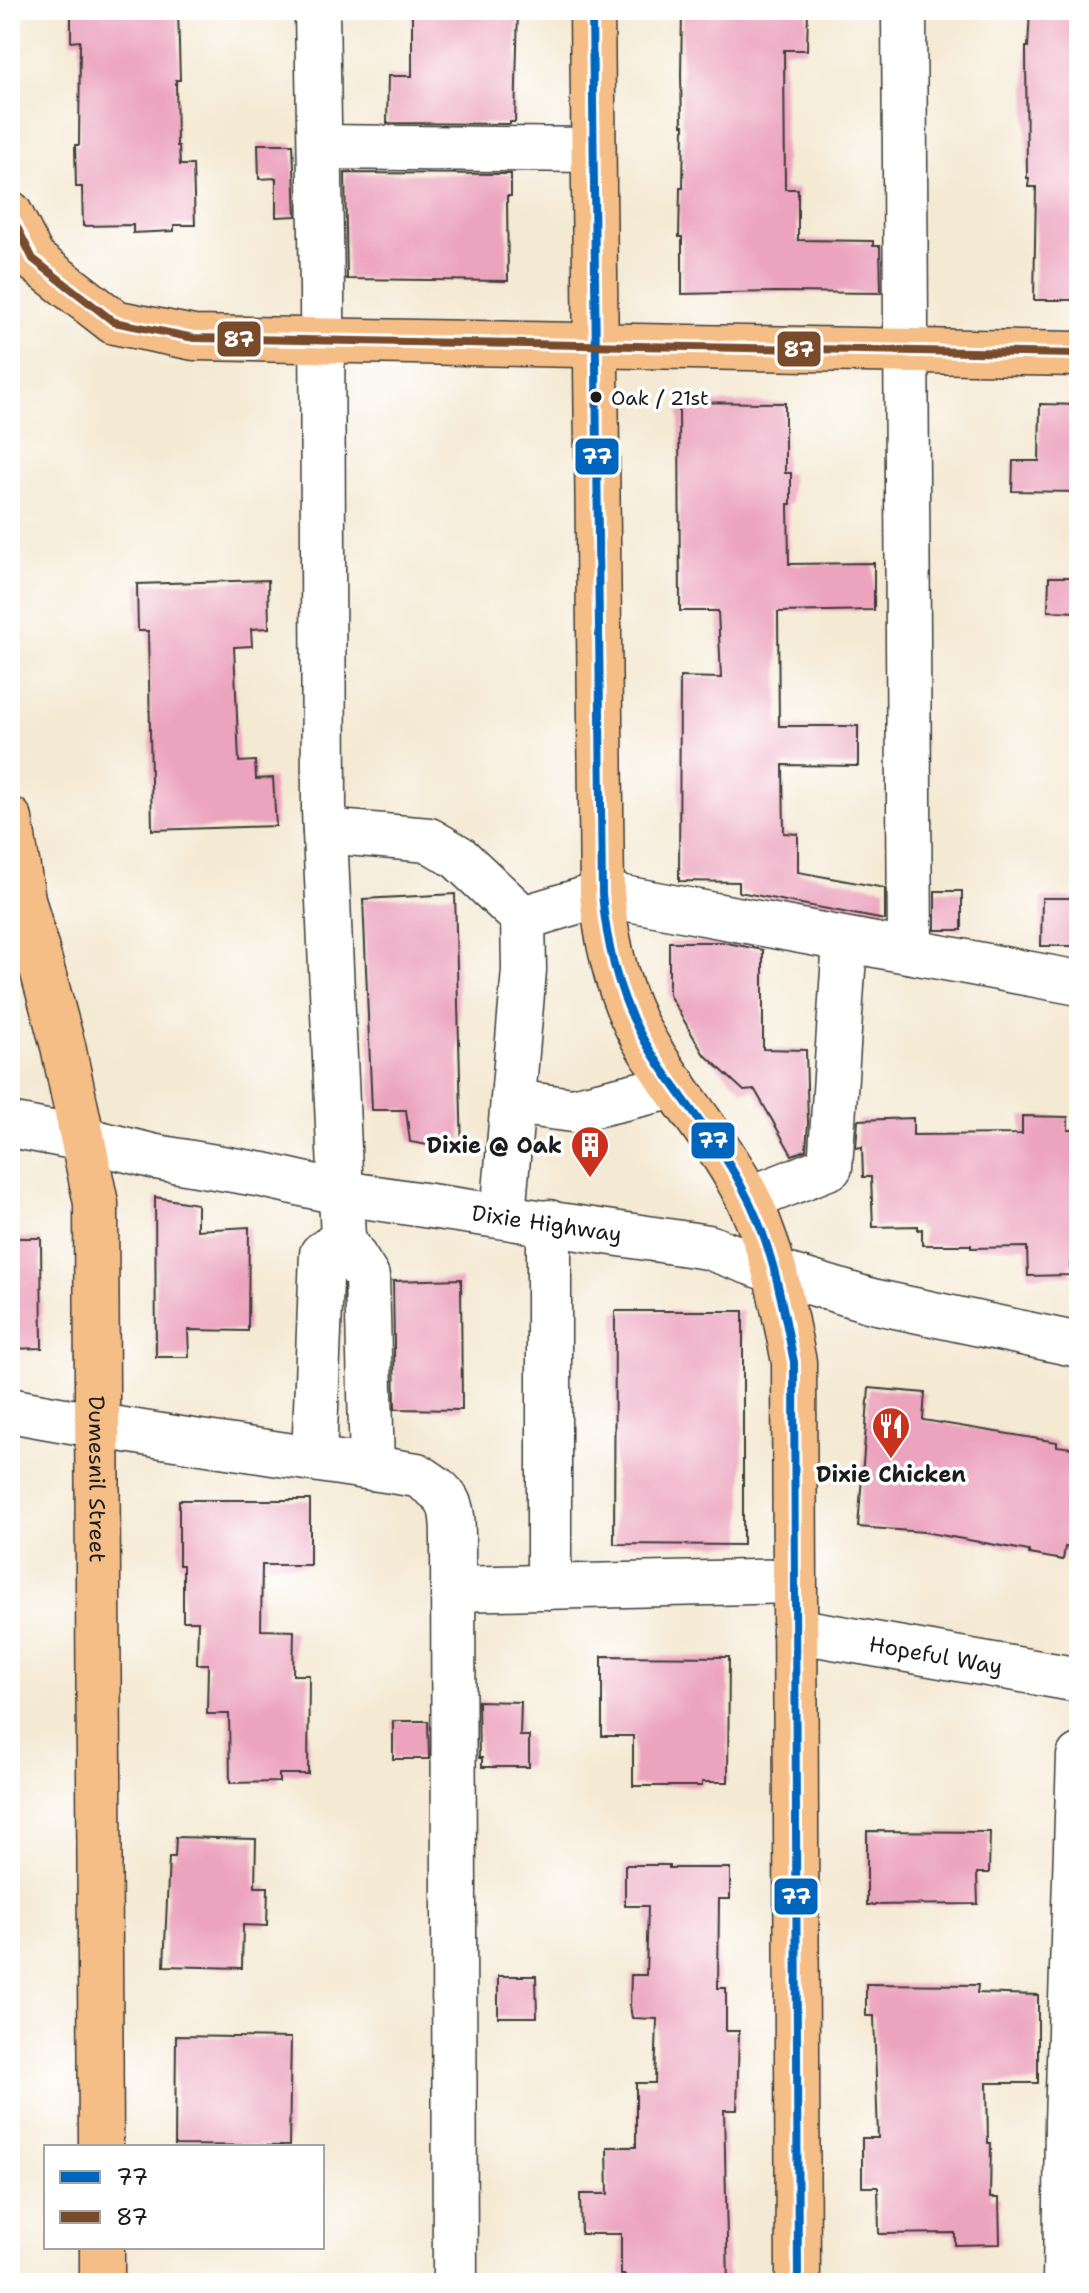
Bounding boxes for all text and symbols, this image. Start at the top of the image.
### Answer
line badge: 87 [216,320,262,358]
text: 87 [224,325,254,354]
line badge: 87 [776,330,822,368]
text: 87 [784,335,814,364]
place label: Oak / 21st [611,385,709,411]
marker: Oak / 21st [588,389,604,405]
line badge: 77 [574,437,620,476]
text: 77 [582,442,612,471]
line badge: 77 [690,1121,736,1160]
building icon: Dixie @ Oak [569,1124,611,1179]
text: 77 [698,1126,728,1155]
place label: Dixie @ Oak [427,1131,562,1160]
street label: Dixie Highway [470,1198,624,1249]
street label: Dumesnil Street [82,1396,112,1563]
restaurant icon: Dixie Chicken [870,1405,912,1460]
place label: Dixie Chicken [816,1460,966,1489]
street label: Hopeful Way [867,1629,1005,1681]
line badge: 77 [773,1877,819,1916]
text: 77 [781,1882,811,1911]
legend [44,2145,324,2249]
text: 77 [116,2161,148,2193]
text: 87 [116,2201,148,2233]

